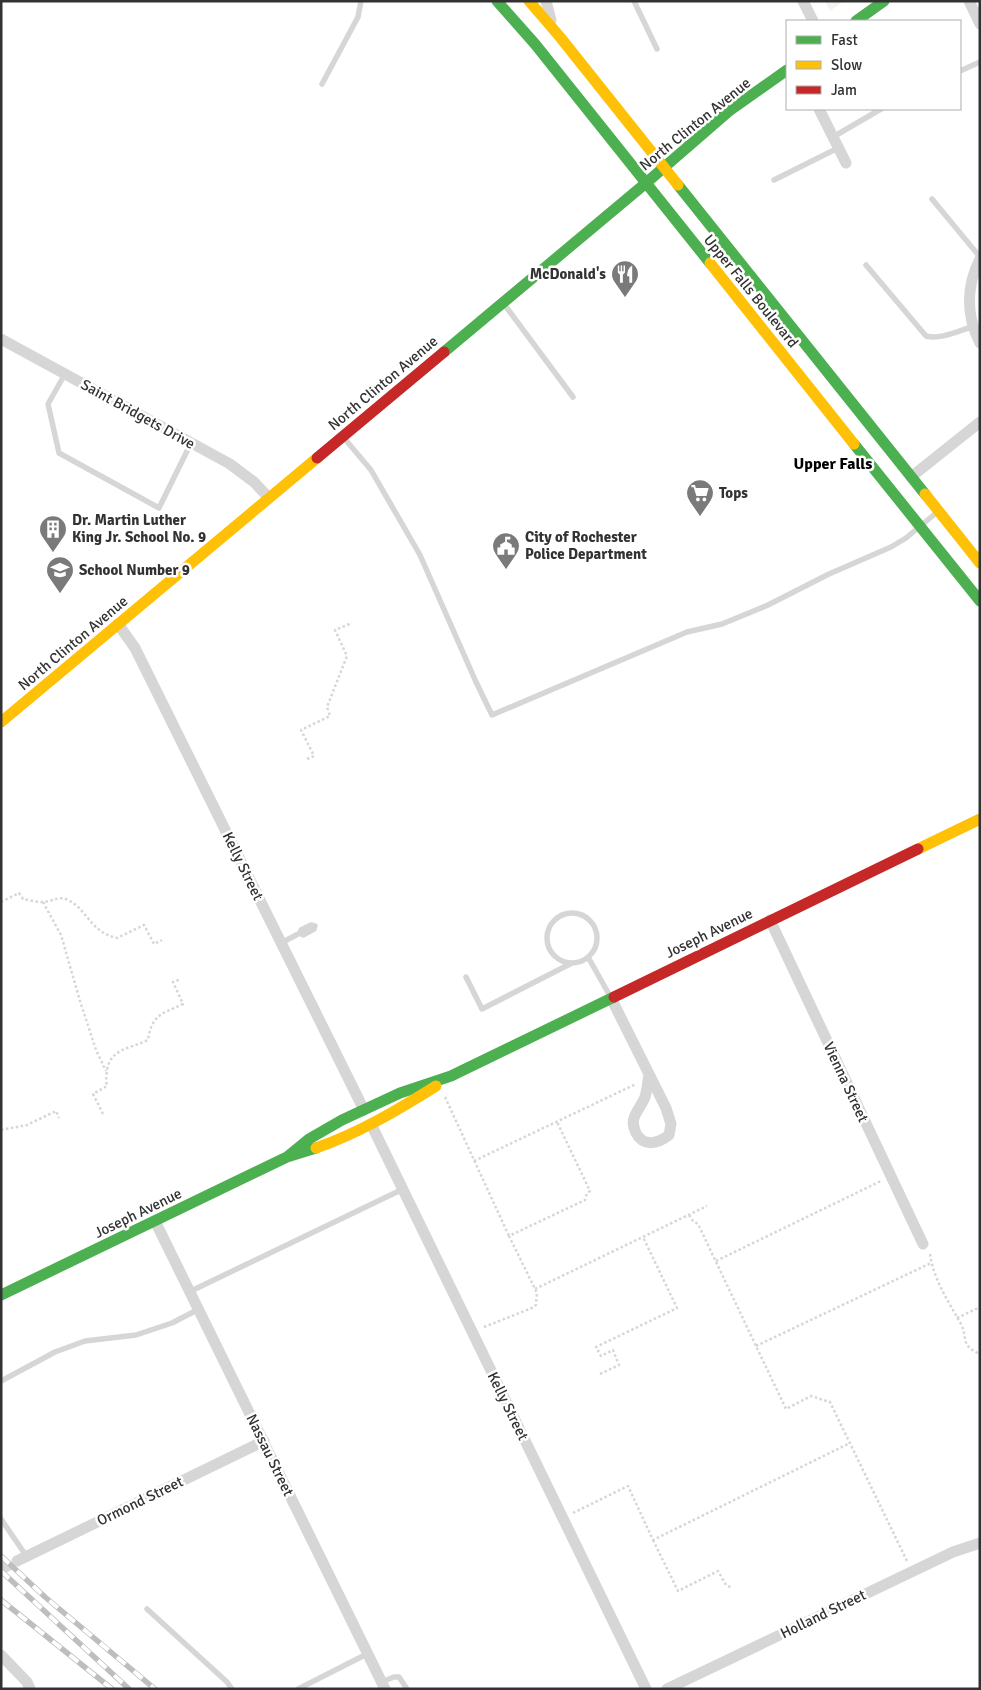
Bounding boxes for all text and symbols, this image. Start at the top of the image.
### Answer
legend [786,20,961,110]
text: Fast [831,31,858,49]
text: Slow [831,56,862,74]
street label: North Clinton Avenue [636,74,754,174]
text: Jam [831,81,857,99]
street label: Upper Falls Boulevard [700,231,802,351]
restaurant icon: McDonald's [610,259,640,298]
place label: McDonald's [530,265,606,283]
street label: North Clinton Avenue [325,332,441,434]
street label: Saint Bridgets Drive [78,375,198,453]
district label: Upper Falls [794,454,872,474]
supermarket icon: Tops [685,478,715,517]
place label: Tops [719,484,748,502]
place label: Dr. Martin Luther King Jr. School No. 9 [72,511,206,546]
building icon: Dr. Martin Luther King Jr. School No. 9 [38,514,68,553]
place label: City of Rochester Police Department [525,528,647,563]
public building icon: City of Rochester Police Department [491,531,521,570]
school or university icon: School Number 9 [45,555,75,594]
place label: School Number 9 [79,561,190,579]
street label: North Clinton Avenue [15,592,131,694]
street label: Kelly Street [219,829,267,903]
street label: Joseph Avenue [662,904,756,962]
street label: Vienna Street [820,1039,872,1125]
street label: Joseph Avenue [91,1184,185,1242]
street label: Kelly Street [484,1369,532,1443]
street label: Nassau Street [242,1411,298,1499]
street label: Ormond Street [94,1472,186,1530]
street label: Holland Street [777,1586,869,1642]

